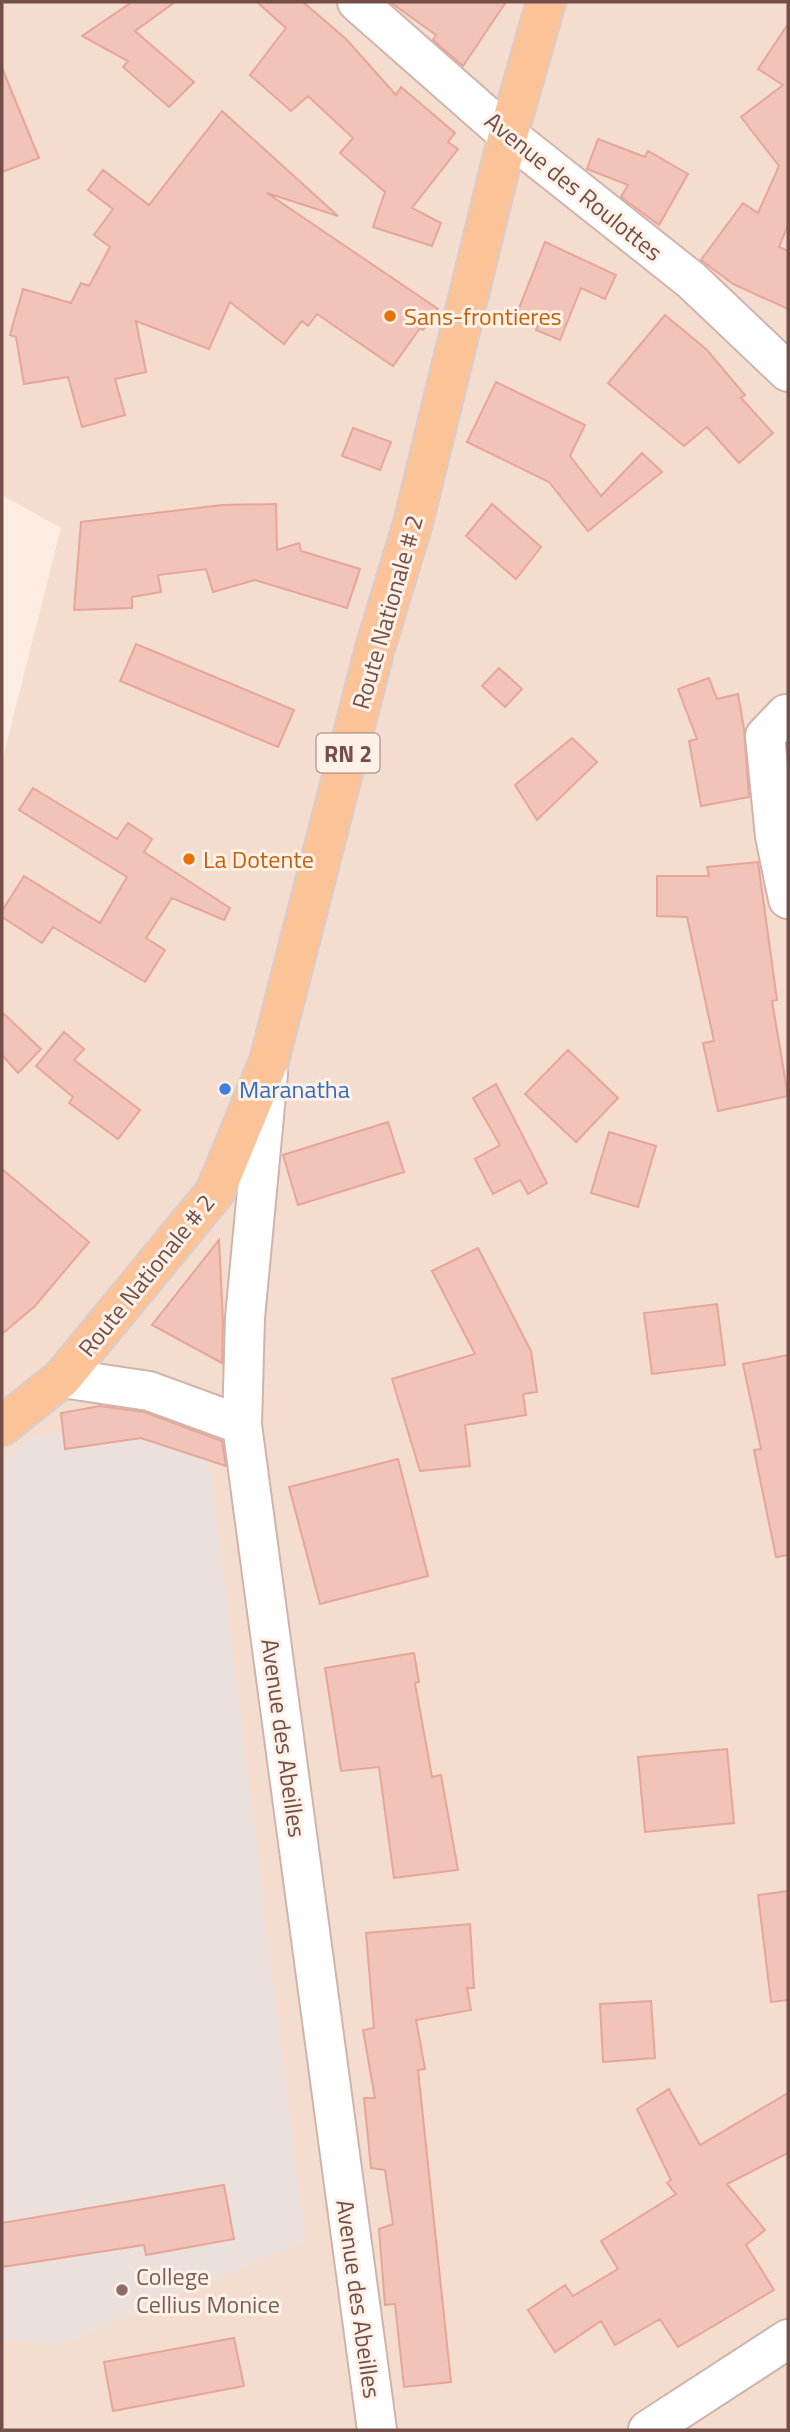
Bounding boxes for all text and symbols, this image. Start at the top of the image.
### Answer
street label: Avenue des Roulottes [477,103,671,269]
place label: Sans-frontieres [404,298,562,334]
marker: Sans-frontieres [382,308,398,324]
street label: Route Nationale # 2 [342,511,432,713]
road number: RN 2 [316,734,380,772]
place label: La Dotente [203,841,314,877]
marker: La Dotente [181,851,197,867]
place label: Maranatha [239,1071,350,1107]
marker: Maranatha [217,1081,233,1097]
street label: Route Nationale # 2 [69,1186,223,1364]
street label: Avenue des Abeilles [252,1636,316,1840]
street label: Avenue des Abeilles [327,2197,391,2401]
place label: College Cellius Monice [136,2258,280,2322]
marker: College Cellius Monice [114,2282,130,2298]

